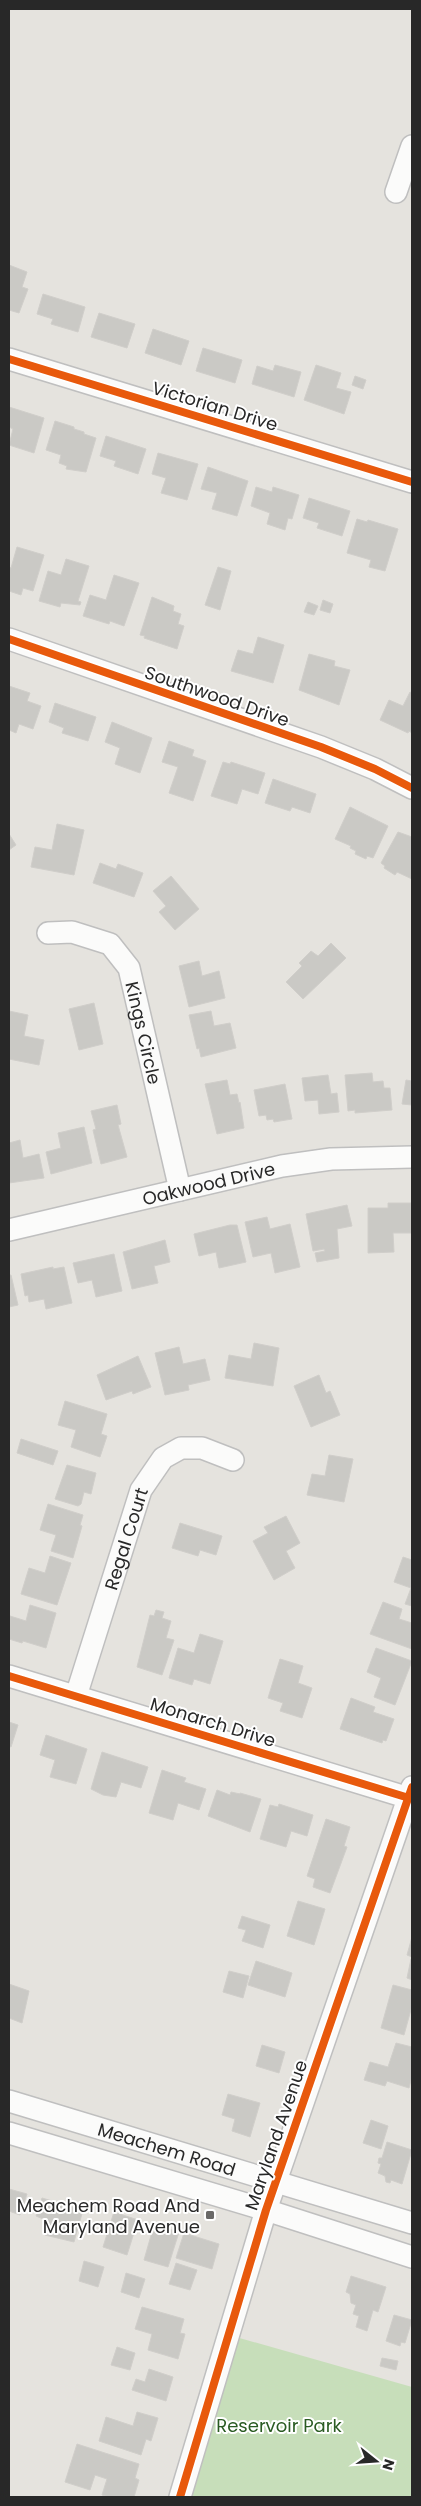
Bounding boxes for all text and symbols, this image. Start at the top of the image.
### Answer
street label: Victorian Drive [149,375,281,437]
street label: Southwood Drive [141,660,293,732]
street label: Kings Circle [120,979,168,1087]
street label: Oakwood Drive [140,1156,277,1211]
street label: Regal Court [98,1484,154,1593]
street label: Monarch Drive [147,1691,279,1753]
street label: Maryland Avenue [239,2057,313,2213]
street label: Meachem Road [95,2116,239,2181]
place label: Meachem Road And Maryland Avenue [17,2193,200,2239]
marker: Meachem Road And Maryland Avenue [204,2209,216,2221]
park label: Reservoir Park [216,2413,342,2438]
north arrow [351,2436,401,2486]
text: N [377,2457,400,2473]

